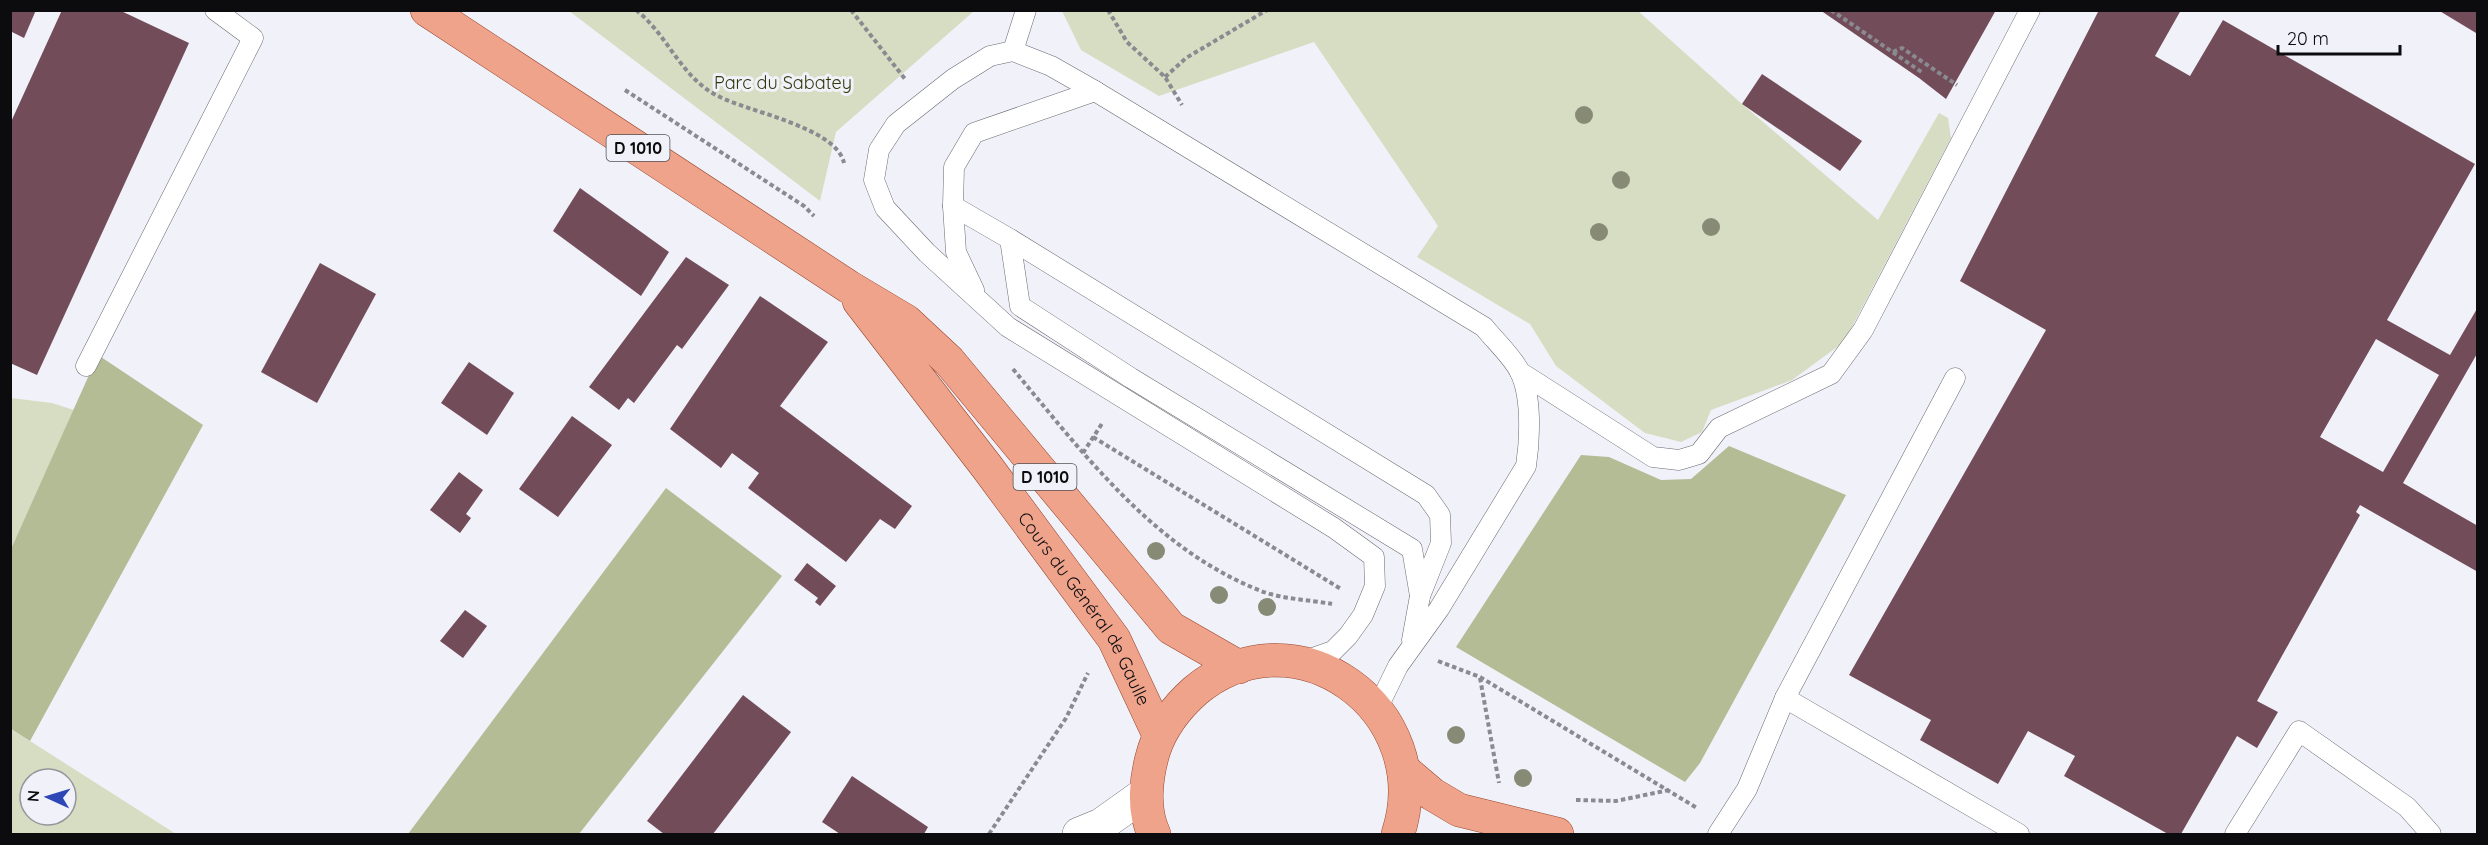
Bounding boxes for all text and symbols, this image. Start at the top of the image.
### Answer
scale bar [2278,18,2400,56]
text: 20 m [2287,27,2329,50]
park label: Parc du Sabatey [714,71,852,94]
road number: D 1010 [606,135,670,161]
road number: D 1010 [1014,464,1076,490]
street label: Cours du Général de Gaulle [1013,507,1156,709]
north arrow [18,767,78,827]
text: N [23,789,43,803]

